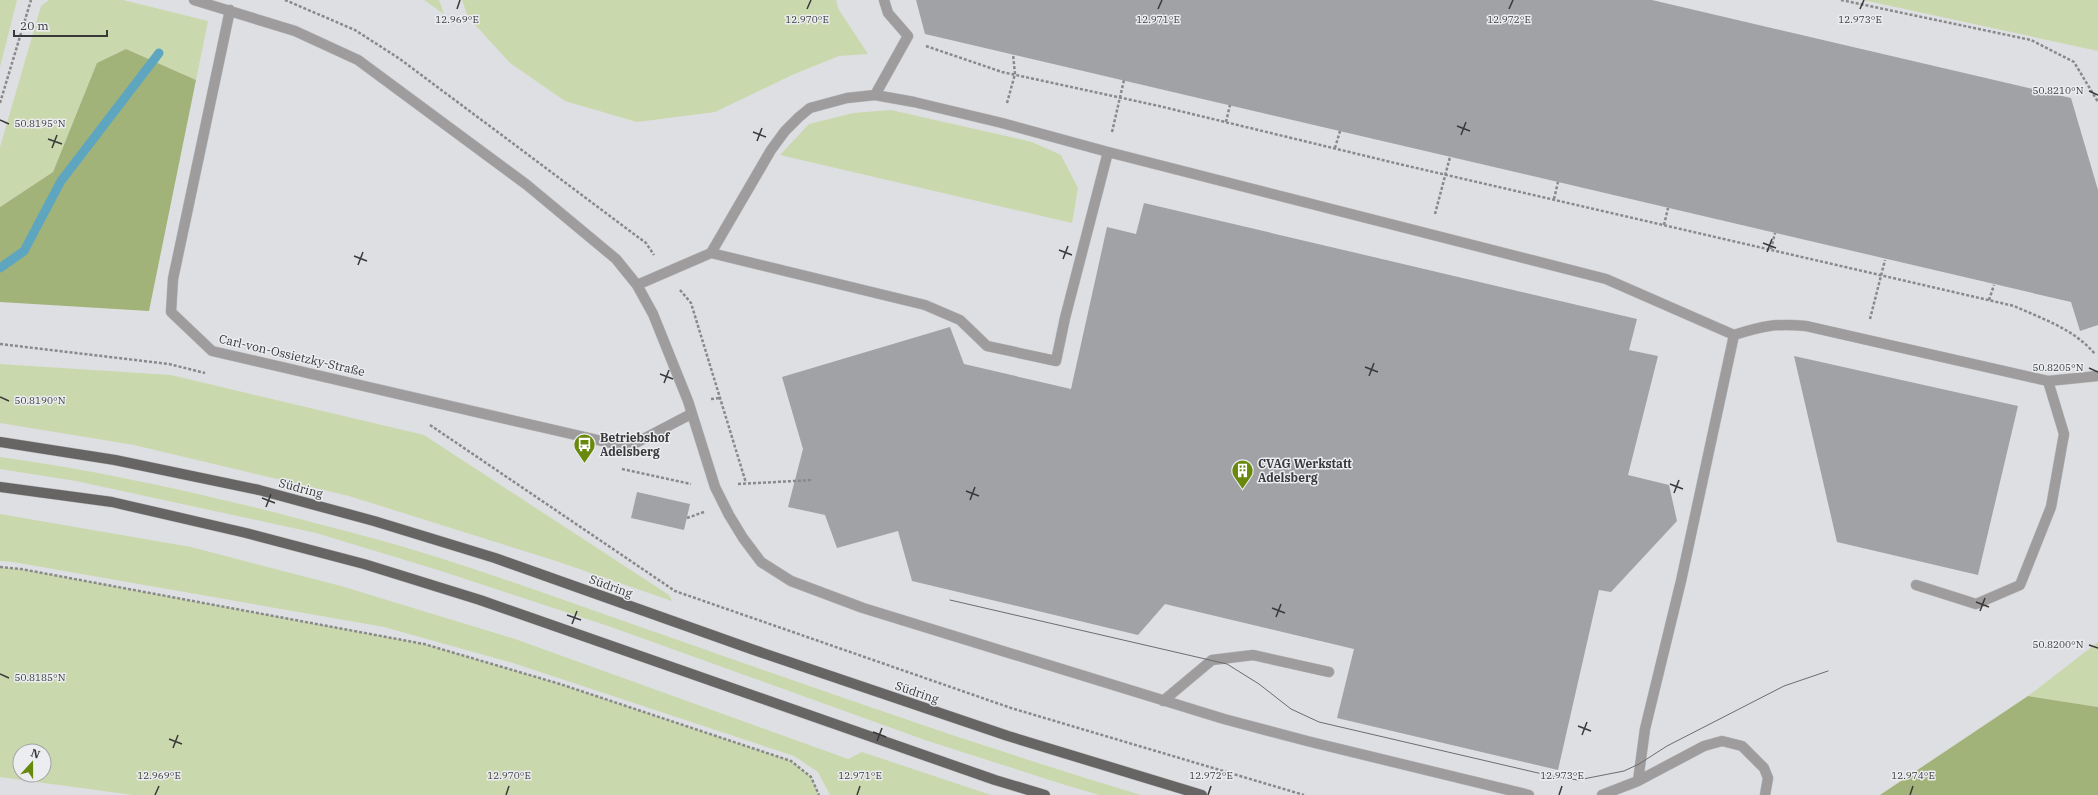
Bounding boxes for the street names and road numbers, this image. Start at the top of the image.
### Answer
street label: Carl-von-Ossietzky-Straße [218,331,366,379]
street label: Südring [277,475,325,501]
street label: Südring [587,571,635,601]
street label: Südring [893,678,941,707]

